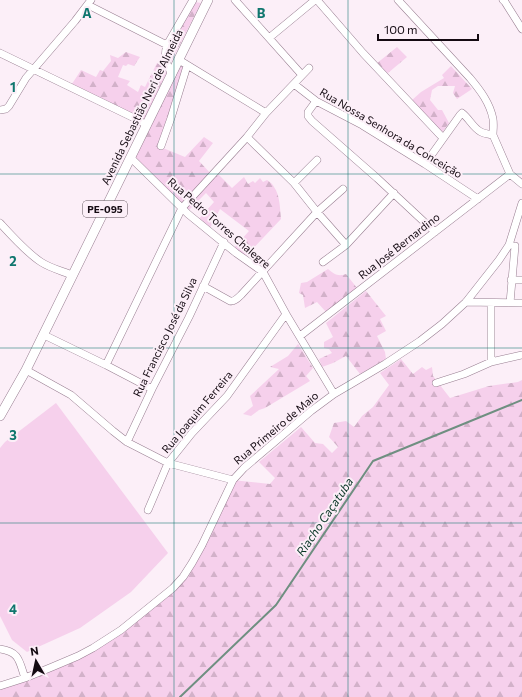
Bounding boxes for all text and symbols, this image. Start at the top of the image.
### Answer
text: A [82,5,92,21]
text: B [257,5,266,21]
scale bar [378,16,478,42]
text: 100 m [384,22,418,36]
street label: Avenida Sebastião Neri de Almeida [98,27,185,187]
text: 1 [10,79,16,95]
street label: Rua Nossa Senhora da Conceição [318,85,465,181]
street label: Rua Pedro Torres Chalegre [165,175,273,271]
road number: PE-095 [83,201,127,217]
street label: Rua José Bernardino [355,210,443,282]
text: 2 [9,253,17,269]
street label: Rua Francisco José da Silva [130,275,200,399]
street label: Rua Joaquim Ferreira [159,368,235,456]
street label: Rua Primeiro de Maio [231,388,321,467]
text: 3 [9,427,17,443]
water label: Riacho Caçatuba [293,475,356,558]
text: 4 [9,601,17,617]
north arrow [16,641,56,681]
text: N [29,644,39,658]

